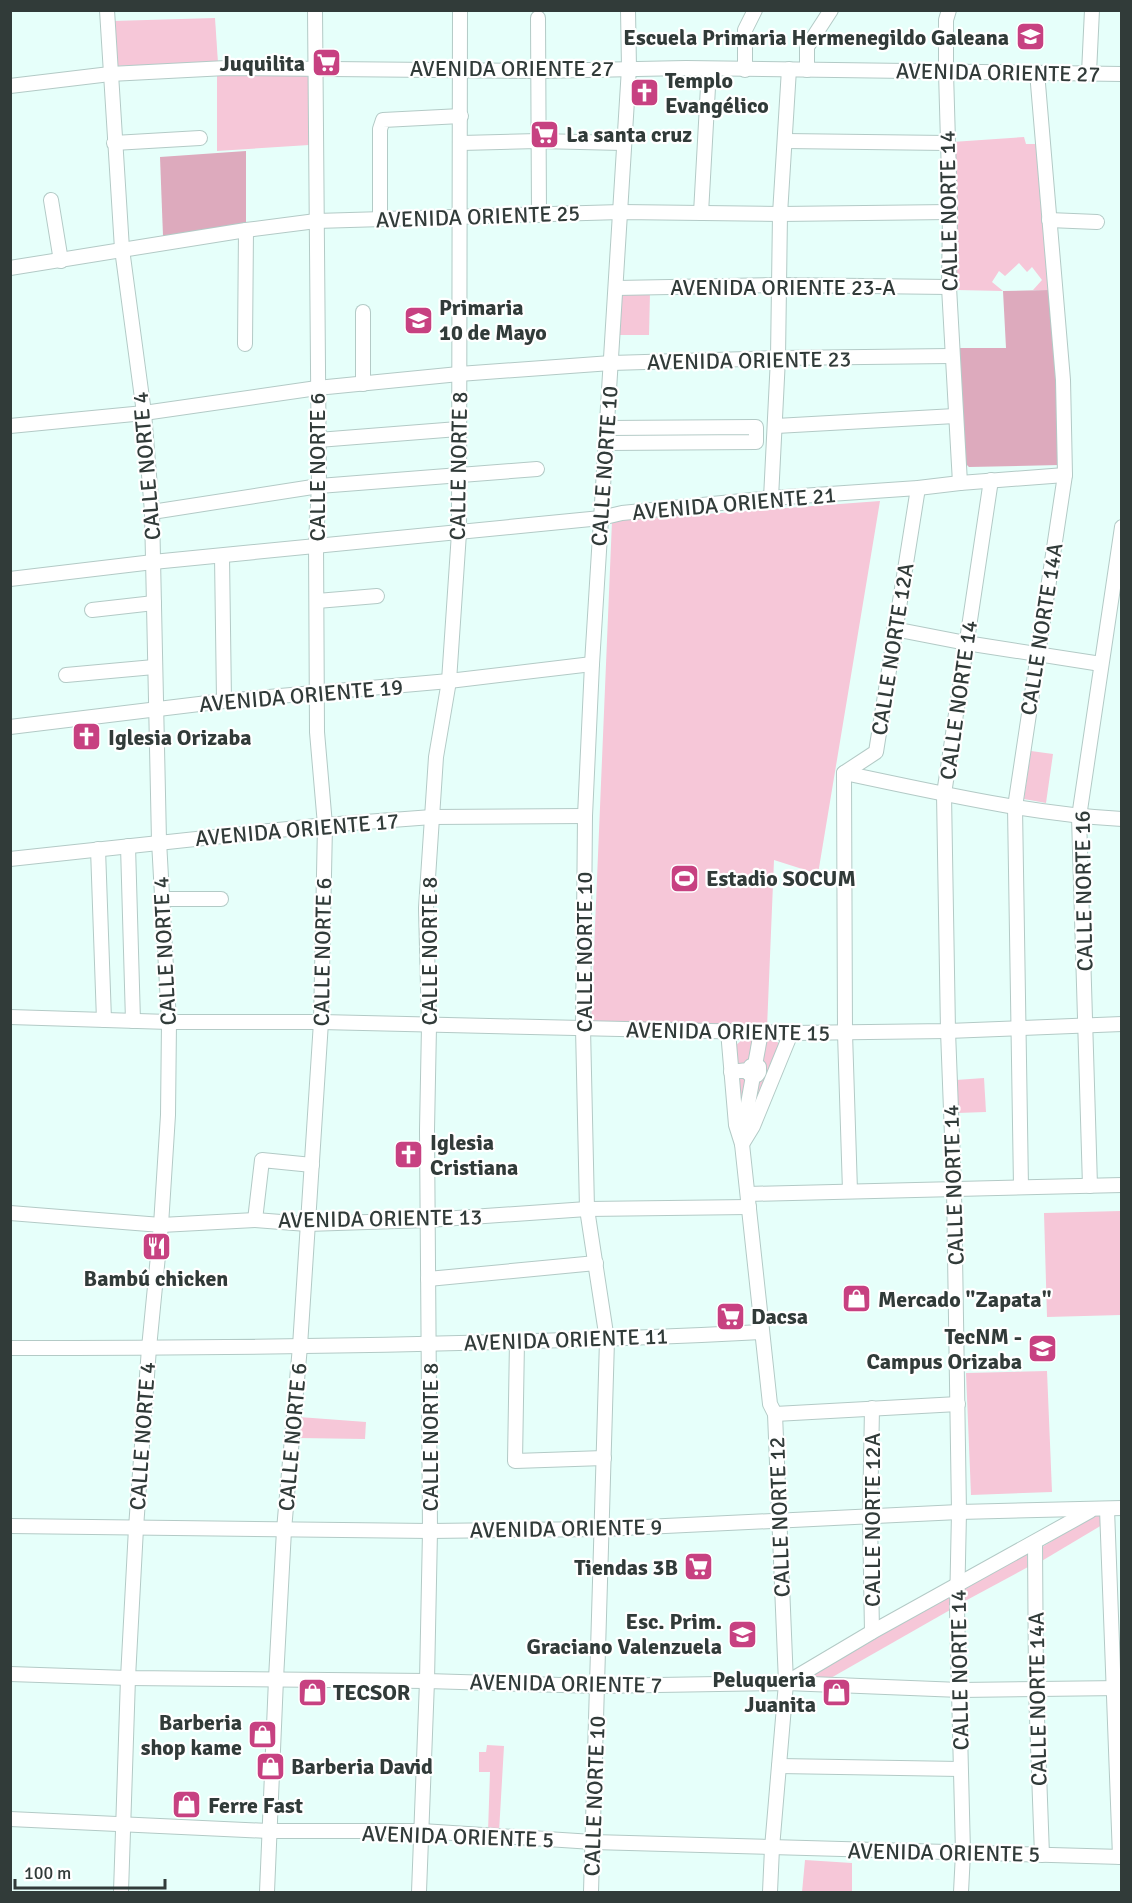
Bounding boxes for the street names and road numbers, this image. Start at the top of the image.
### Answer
street label: AVENIDA ORIENTE 27 [410,55,614,82]
street label: AVENIDA ORIENTE 27 [896,57,1100,88]
street label: CALLE NORTE 14 [934,130,963,292]
street label: AVENIDA ORIENTE 25 [375,199,581,234]
street label: AVENIDA ORIENTE 23-A [670,274,896,301]
street label: AVENIDA ORIENTE 23 [647,345,851,376]
street label: CALLE NORTE 10 [585,385,624,547]
street label: CALLE NORTE 4 [127,390,166,541]
street label: CALLE NORTE 8 [444,391,473,541]
street label: CALLE NORTE 6 [304,393,331,541]
street label: AVENIDA ORIENTE 21 [631,481,837,526]
street label: CALLE NORTE 14A [1015,540,1069,717]
street label: CALLE NORTE 12A [866,560,920,737]
street label: CALLE NORTE 14 [934,618,983,782]
street label: AVENIDA ORIENTE 19 [198,673,404,718]
street label: AVENIDA ORIENTE 17 [194,807,400,852]
street label: CALLE NORTE 16 [1069,810,1098,972]
street label: CALLE NORTE 10 [571,872,598,1032]
street label: CALLE NORTE 4 [147,876,182,1026]
street label: CALLE NORTE 6 [308,877,337,1027]
street label: CALLE NORTE 8 [416,877,443,1025]
street label: AVENIDA ORIENTE 15 [626,1016,830,1047]
street label: CALLE NORTE 14 [937,1104,970,1266]
street label: AVENIDA ORIENTE 13 [278,1203,482,1234]
street label: AVENIDA ORIENTE 11 [463,1322,669,1357]
street label: CALLE NORTE 4 [124,1361,161,1511]
street label: CALLE NORTE 6 [273,1362,312,1512]
street label: CALLE NORTE 8 [417,1363,444,1511]
street label: CALLE NORTE 12A [859,1432,886,1607]
street label: CALLE NORTE 12 [763,1436,796,1598]
street label: AVENIDA ORIENTE 9 [469,1513,663,1544]
street label: CALLE NORTE 14 [945,1589,974,1751]
street label: CALLE NORTE 14A [1022,1611,1053,1786]
street label: AVENIDA ORIENTE 7 [469,1668,663,1699]
street label: CALLE NORTE 10 [578,1715,611,1877]
street label: AVENIDA ORIENTE 5 [361,1820,555,1853]
street label: AVENIDA ORIENTE 5 [847,1837,1041,1868]

